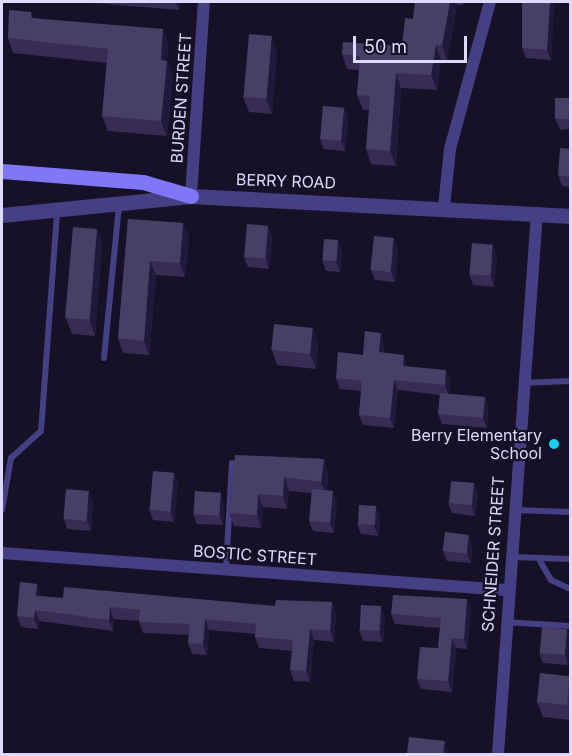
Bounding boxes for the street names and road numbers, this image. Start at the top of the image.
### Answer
street label: BURDEN STREET [167,32,195,164]
street label: BERRY ROAD [236,170,336,192]
street label: SCHNEIDER STREET [478,475,508,633]
street label: BOSTIC STREET [192,541,318,569]

